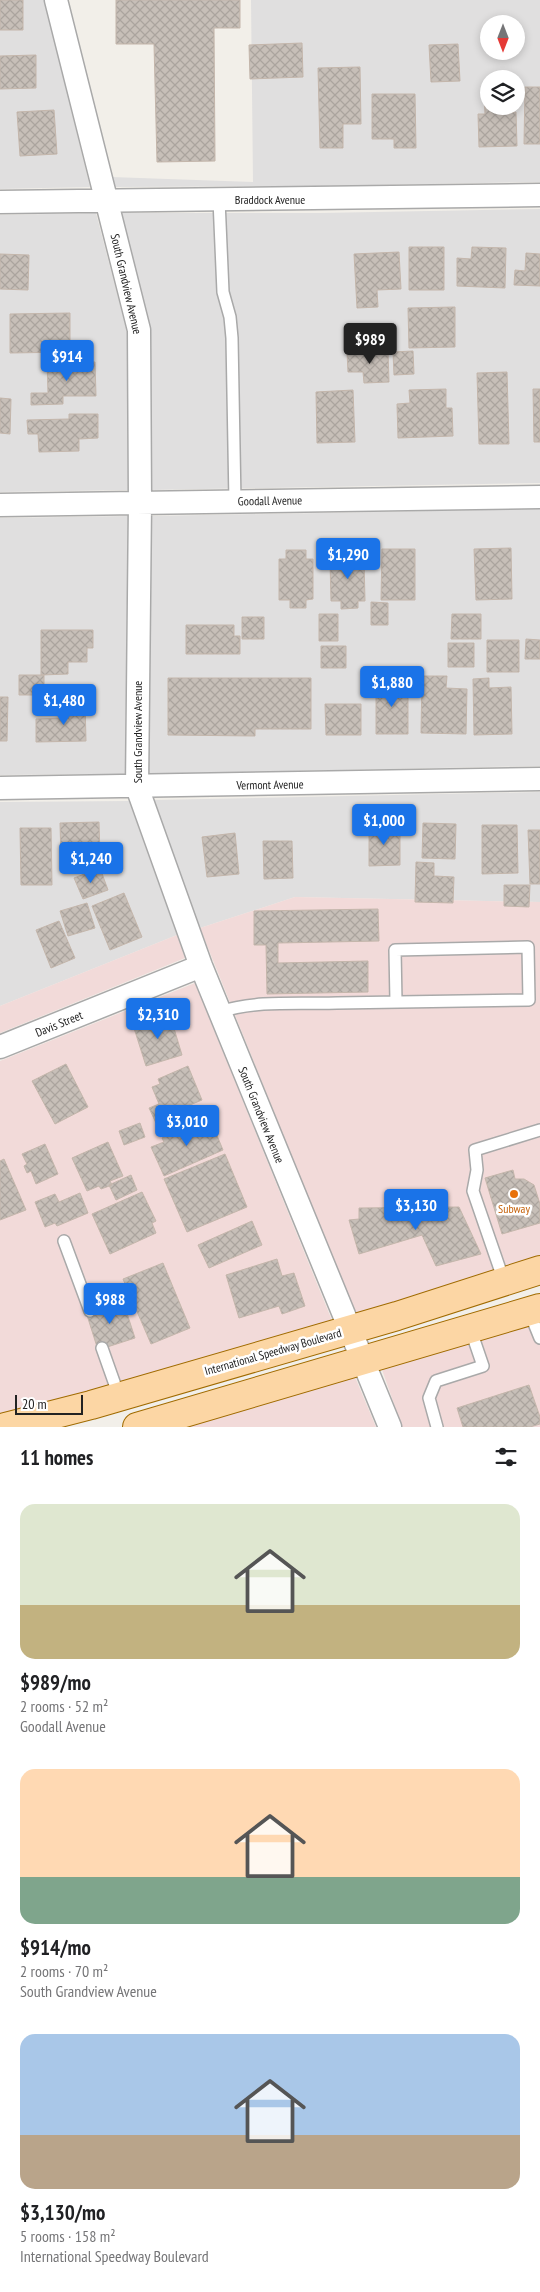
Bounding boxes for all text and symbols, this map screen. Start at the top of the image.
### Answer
north arrow [480,15,525,60]
map controls [480,15,525,115]
button: layers [480,70,525,115]
street label: Braddock Avenue [235,192,305,207]
street label: South Grandview Avenue [108,232,145,336]
pin: $989 [340,322,400,365]
text: $989 [355,329,385,349]
pin: $914 [37,340,97,382]
text: $914 [52,346,82,366]
street label: Goodall Avenue [238,492,302,509]
pin: $1,290 [307,538,389,580]
text: $1,290 [327,544,369,564]
pin: $1,880 [351,666,433,708]
text: $1,880 [371,672,413,692]
street label: South Grandview Avenue [130,681,145,783]
pin: $1,480 [23,684,105,726]
text: $1,480 [43,690,85,710]
street label: Vermont Avenue [235,776,304,793]
pin: $1,000 [343,804,425,846]
text: $1,000 [363,810,405,830]
pin: $1,240 [50,842,132,884]
text: $1,240 [70,848,112,868]
pin: $2,310 [117,998,199,1040]
text: $2,310 [137,1004,179,1024]
street label: Davis Street [33,1007,85,1040]
street label: South Grandview Avenue [235,1064,288,1165]
pin: $3,010 [146,1104,228,1147]
text: $3,010 [166,1111,208,1131]
pin: $3,130 [375,1188,457,1231]
marker: Subway [508,1188,520,1200]
text: $3,130 [395,1195,437,1215]
place label: Subway [498,1201,530,1216]
pin: $988 [80,1282,140,1325]
text: $988 [95,1289,125,1309]
street label: International Speedway Boulevard [203,1325,343,1378]
scale bar [15,1392,82,1415]
text: 20 m [22,1395,47,1413]
icon: filters [492,1443,520,1471]
text: 11 homes [20,1444,93,1471]
icon: home [225,1536,315,1626]
text: $989/mo [20,1669,91,1696]
text: 2 rooms · 52 m² [20,1696,108,1716]
text: Goodall Avenue [20,1716,106,1736]
icon: home [225,1801,315,1891]
text: $914/mo [20,1934,91,1961]
text: 2 rooms · 70 m² [20,1961,108,1981]
text: South Grandview Avenue [20,1981,157,2001]
icon: home [225,2066,315,2156]
text: $3,130/mo [20,2199,105,2226]
text: 5 rooms · 158 m² [20,2226,116,2246]
text: International Speedway Boulevard [20,2246,209,2266]

